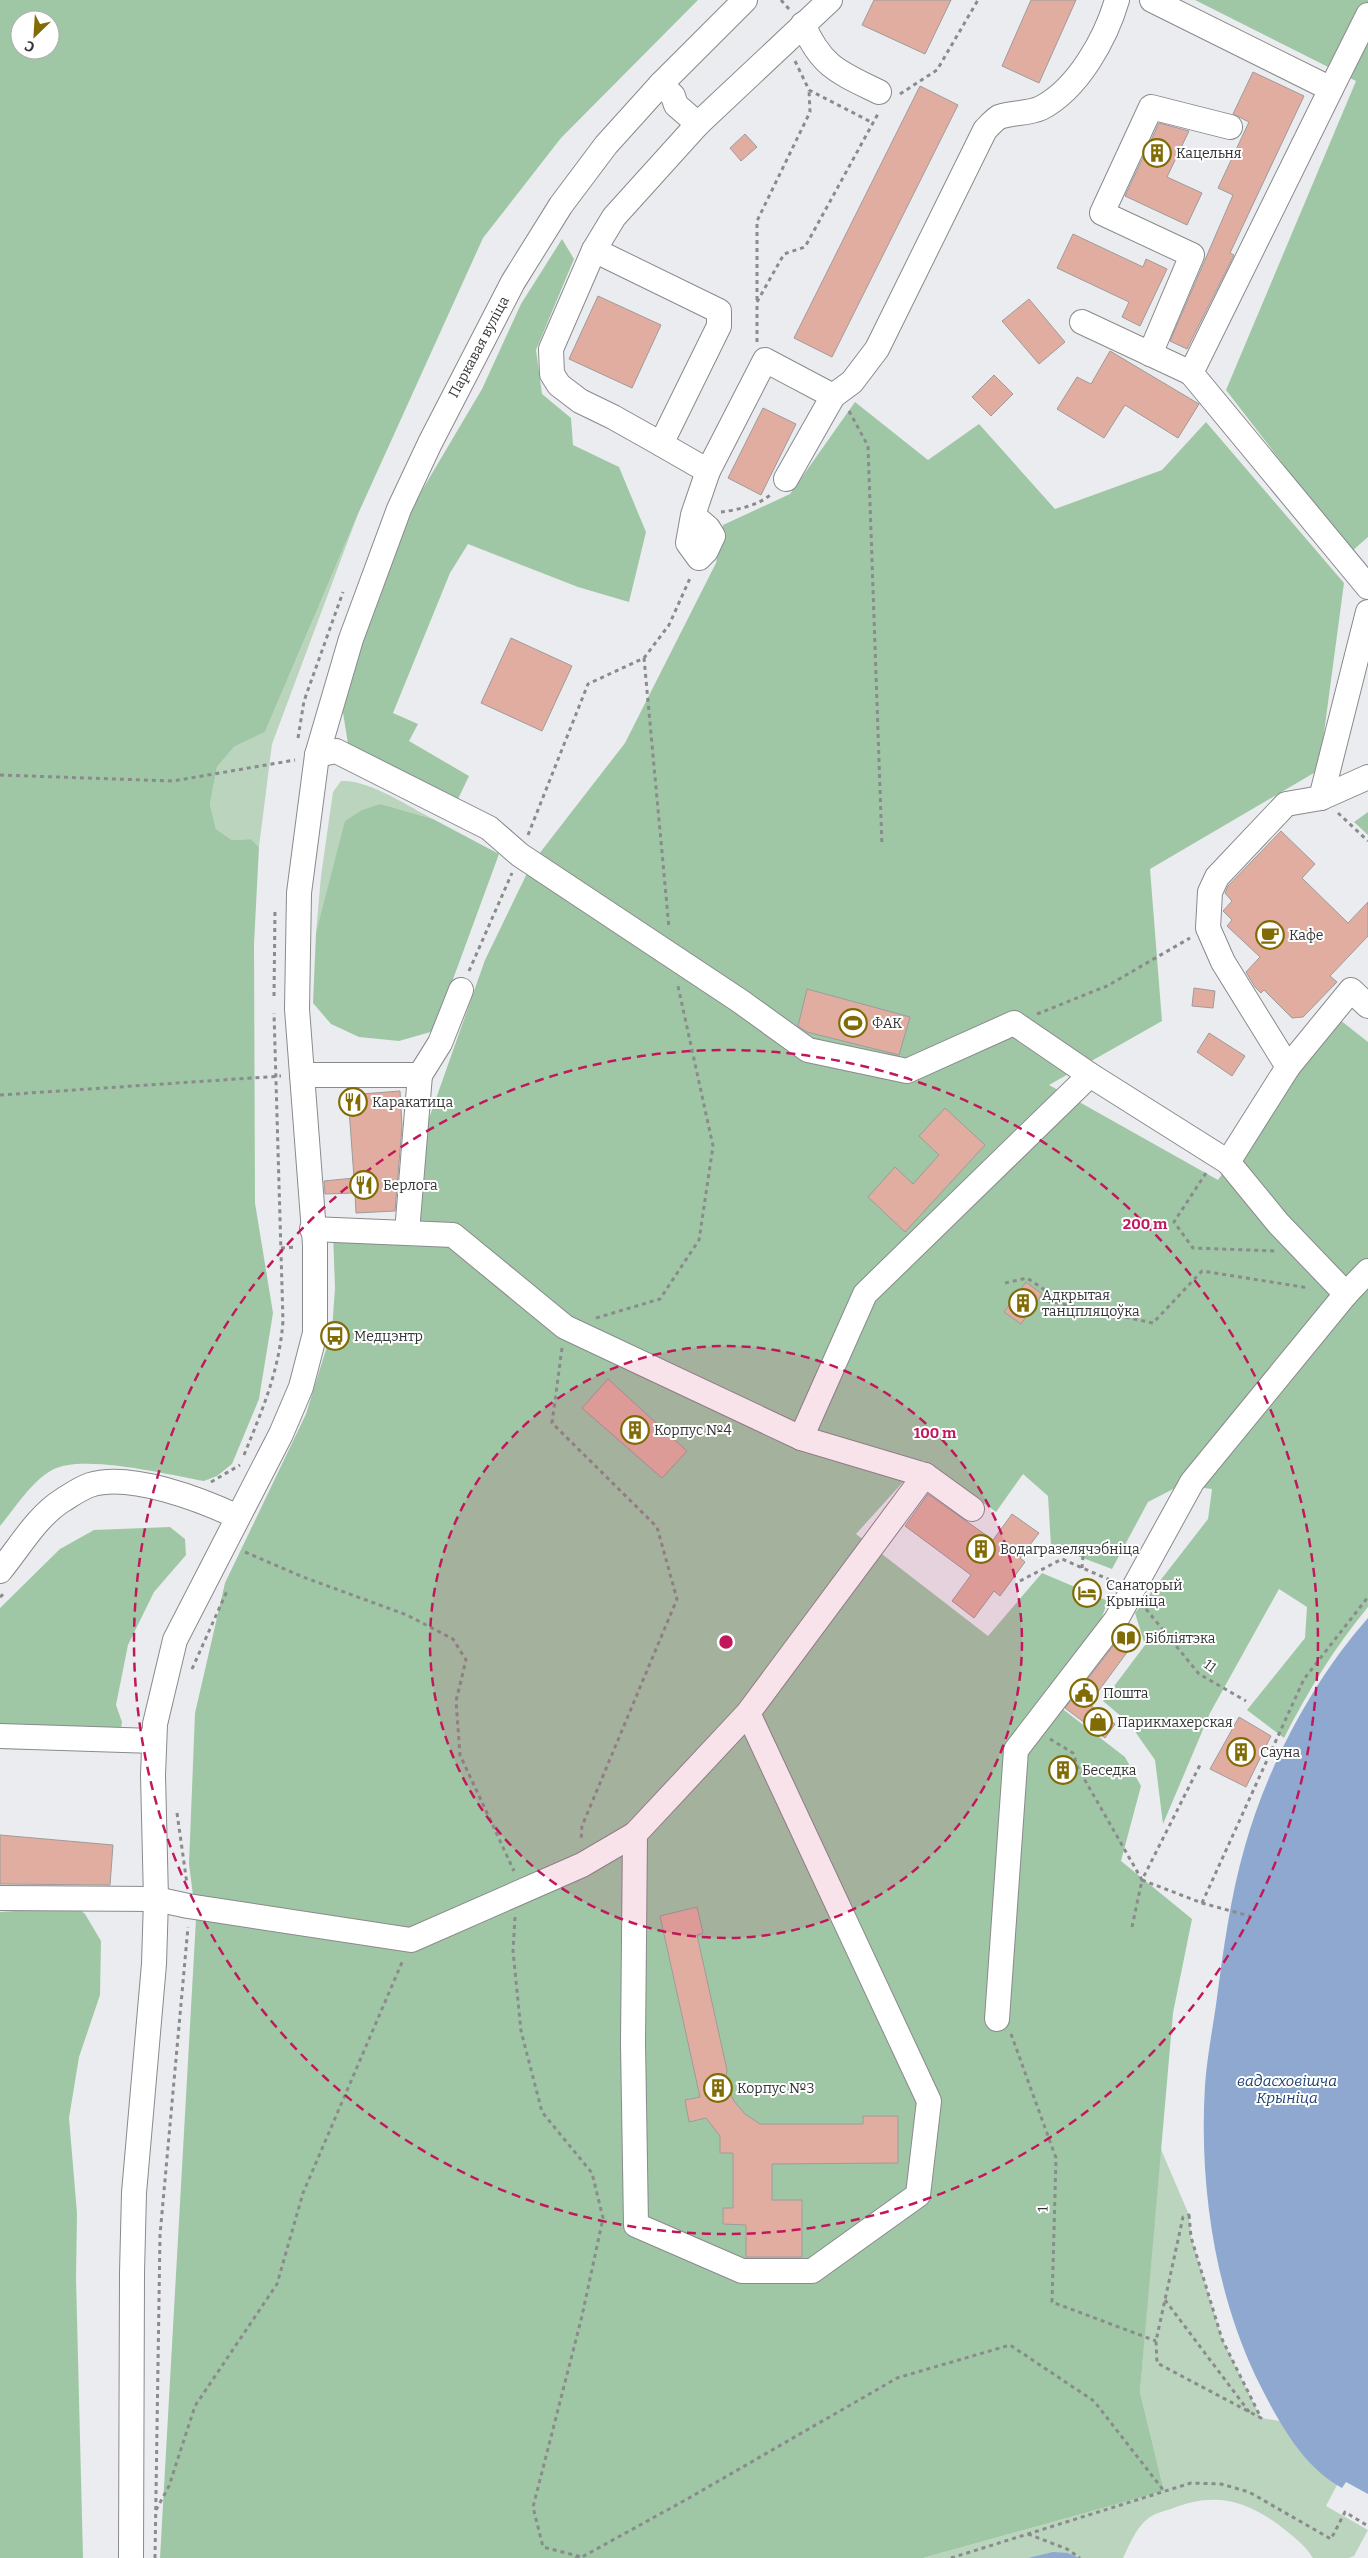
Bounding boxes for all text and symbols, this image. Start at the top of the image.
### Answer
north arrow [10,10,60,60]
text: С [22,37,37,56]
building icon: Кацельня [1142,138,1172,168]
place label: Кацельня [1176,145,1242,162]
street label: Паркавая вуліца [445,293,513,401]
cafe icon: Кафе [1255,920,1285,950]
place label: Кафе [1289,927,1323,944]
sports icon: ФАК [838,1008,868,1038]
place label: ФАК [872,1015,902,1032]
restaurant icon: Каракатица [338,1087,368,1117]
place label: Каракатица [372,1094,453,1111]
restaurant icon: Берлога [349,1170,379,1200]
place label: Берлога [383,1177,438,1194]
text: 200 m [1123,1215,1168,1233]
place label: Адкрытая танцпляцоўка [1042,1287,1140,1320]
building icon: Адкрытая танцпляцоўка [1008,1288,1038,1318]
bus stop icon: Медцэнтр [320,1321,350,1351]
place label: Медцэнтр [354,1328,423,1345]
building icon: Корпус №4 [620,1415,650,1445]
place label: Корпус №4 [654,1422,732,1439]
text: 100 m [914,1424,957,1442]
building icon: Водагразелячэбніца [966,1534,996,1564]
place label: Водагразелячэбніца [1000,1541,1140,1558]
place label: Санаторый Крыніца [1106,1577,1182,1610]
hotel icon: Санаторый Крыніца [1072,1578,1102,1608]
library icon: Бібліятэка [1111,1623,1141,1653]
place label: Бібліятэка [1145,1630,1216,1647]
centre of rings [717,1633,735,1651]
street label: 11 [1200,1656,1220,1676]
public building icon: Пошта [1069,1678,1099,1708]
place label: Пошта [1103,1685,1149,1702]
shop icon: Парикмахерская [1083,1707,1113,1737]
place label: Парикмахерская [1117,1714,1233,1731]
building icon: Сауна [1226,1737,1256,1767]
place label: Сауна [1260,1744,1301,1761]
building icon: Беседка [1048,1755,1078,1785]
place label: Беседка [1082,1762,1137,1779]
water label: вадасховішча Крыніца [1237,2072,1337,2107]
building icon: Корпус №3 [703,2073,733,2103]
place label: Корпус №3 [737,2080,815,2097]
street label: 1 [1034,2206,1052,2212]

